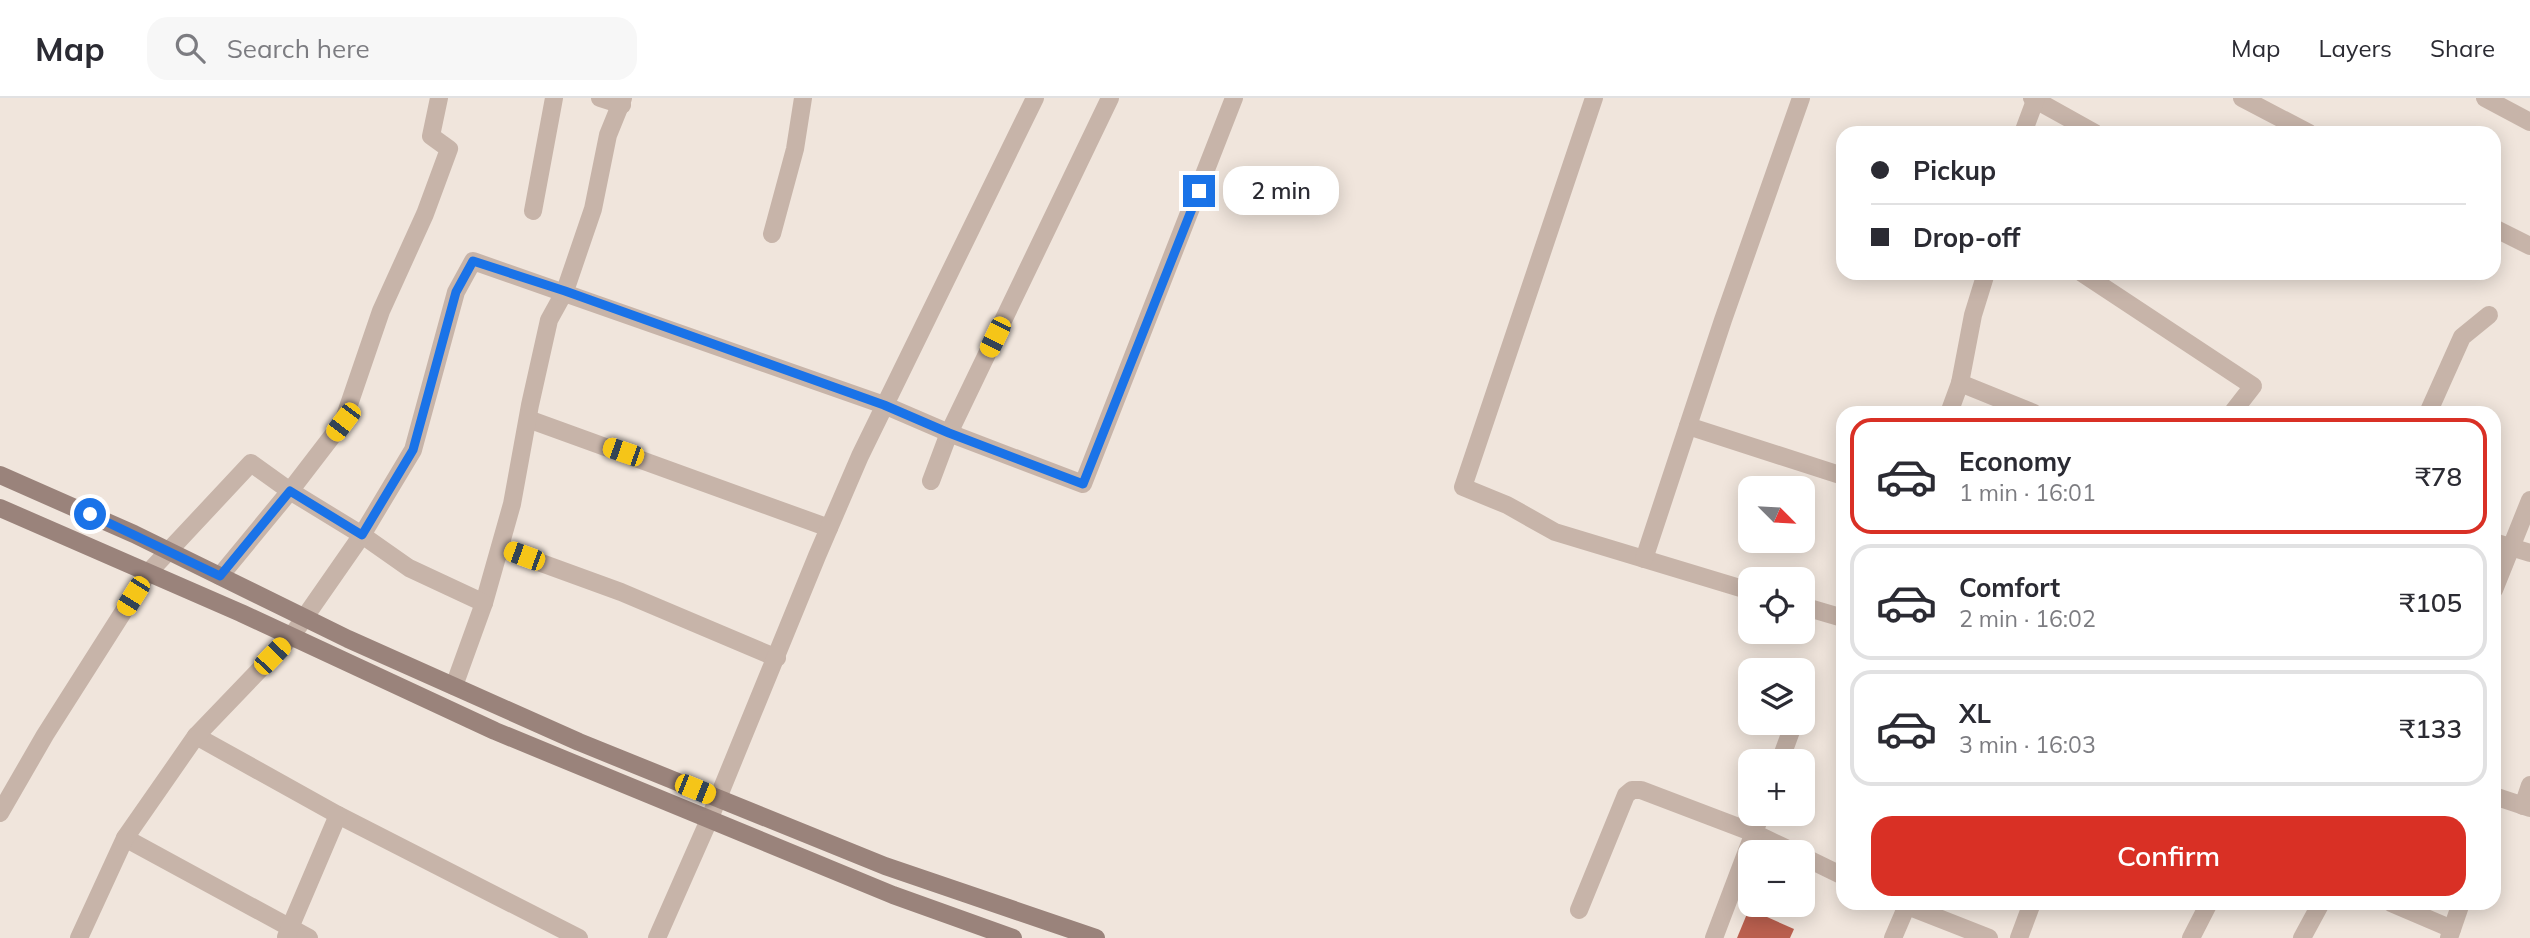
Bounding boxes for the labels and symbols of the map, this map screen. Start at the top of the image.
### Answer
callout: 2 min [1224,166,1339,216]
route end [1183,175,1215,207]
car [977,314,1014,360]
car [322,399,365,445]
car [600,435,647,469]
north arrow [1738,476,1815,553]
route start [74,498,106,530]
car [501,539,548,573]
car [113,573,154,619]
car [250,634,295,678]
car [672,771,719,807]

